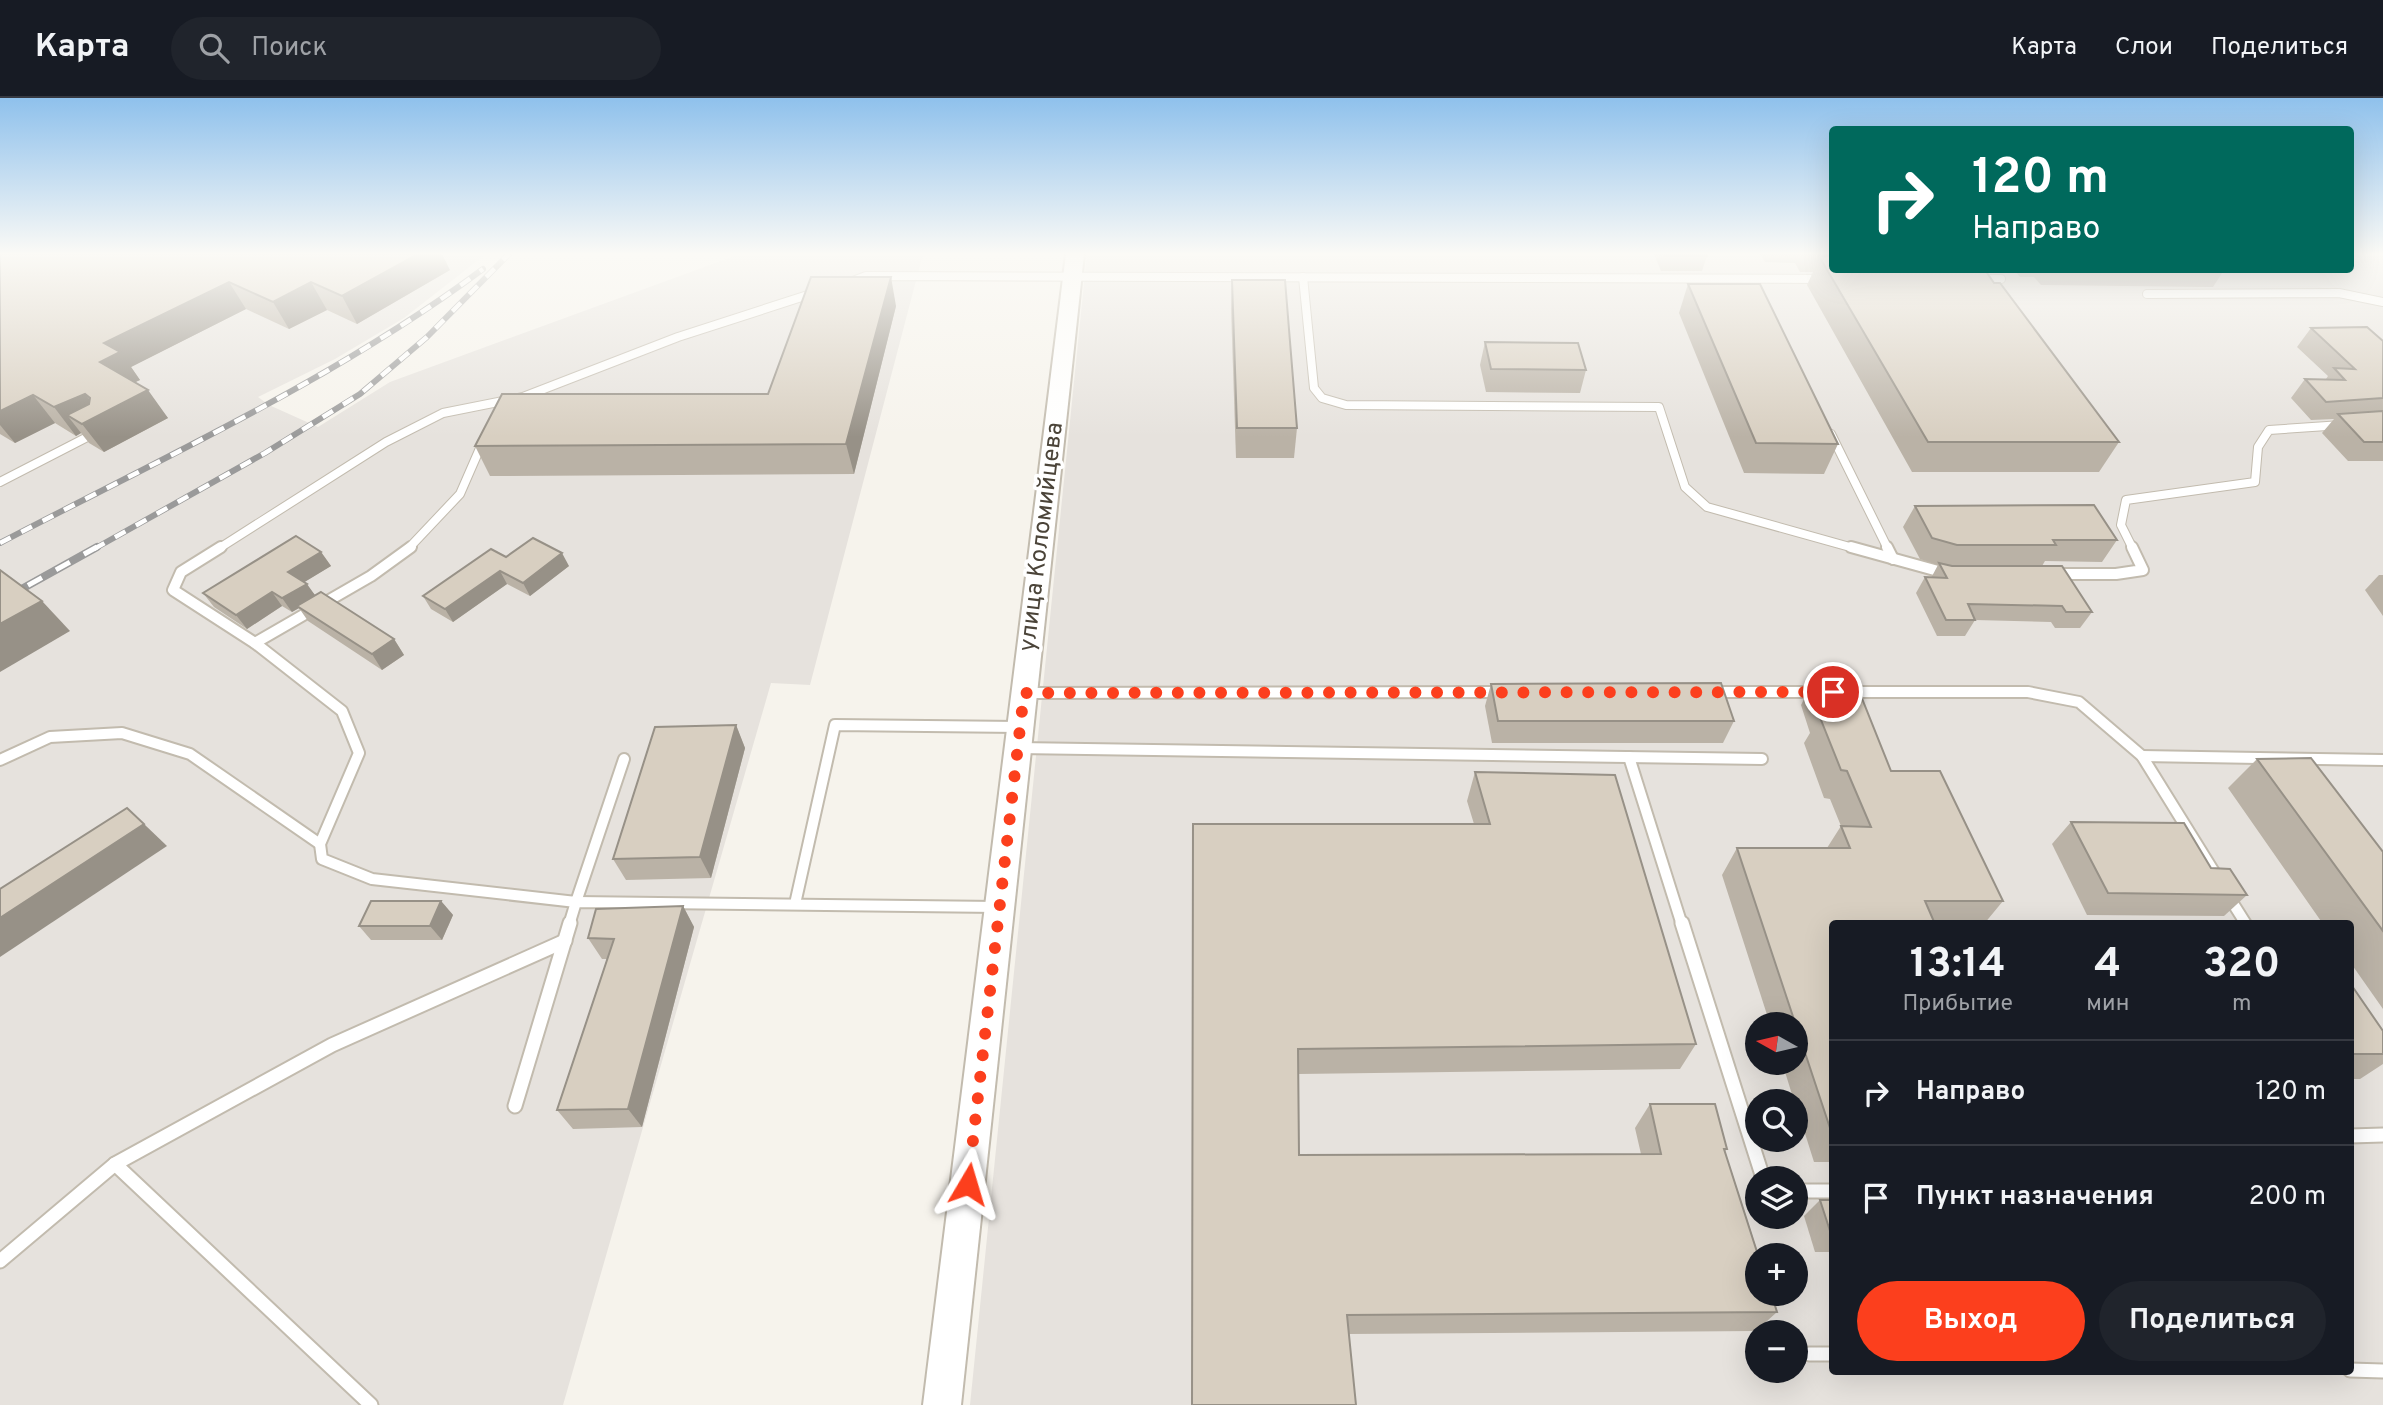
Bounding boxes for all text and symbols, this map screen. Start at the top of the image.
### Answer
search box [171,17,661,80]
text: Карта [35,27,129,69]
icon: search [195,29,233,67]
text: Поиск [251,32,327,65]
text: Карта [2011,33,2077,63]
text: Слои [2115,33,2173,63]
text: Поделиться [2211,33,2348,63]
text: 120 m [1972,149,2109,211]
icon: right [1857,154,1948,245]
text: Направо [1972,210,2100,250]
street label: улица Коломийцева [1013,421,1071,653]
pin [1803,662,1863,722]
icon: arrive [1814,673,1852,711]
text: 13:14 [1910,939,2006,992]
text: 4 [2094,939,2121,992]
text: 320 [2203,939,2280,992]
text: Прибытие [1903,990,2013,1019]
text: мин [2086,990,2129,1019]
text: m [2232,990,2251,1019]
north arrow [1745,1012,1808,1074]
map controls [1745,1012,1808,1383]
icon: right [1857,1074,1895,1112]
text: Направо [1916,1076,2025,1109]
text: 120 m [2256,1076,2326,1109]
button: search [1745,1089,1808,1152]
position arrow [931,1147,1005,1221]
button: layers [1745,1166,1808,1229]
icon: arrive [1857,1179,1895,1217]
text: Пункт назначения [1916,1181,2154,1214]
text: 200 m [2249,1181,2326,1214]
button: + [1745,1243,1808,1306]
button: Выход [1857,1281,2085,1361]
button: Поделиться [2099,1281,2326,1361]
button: − [1745,1320,1808,1383]

